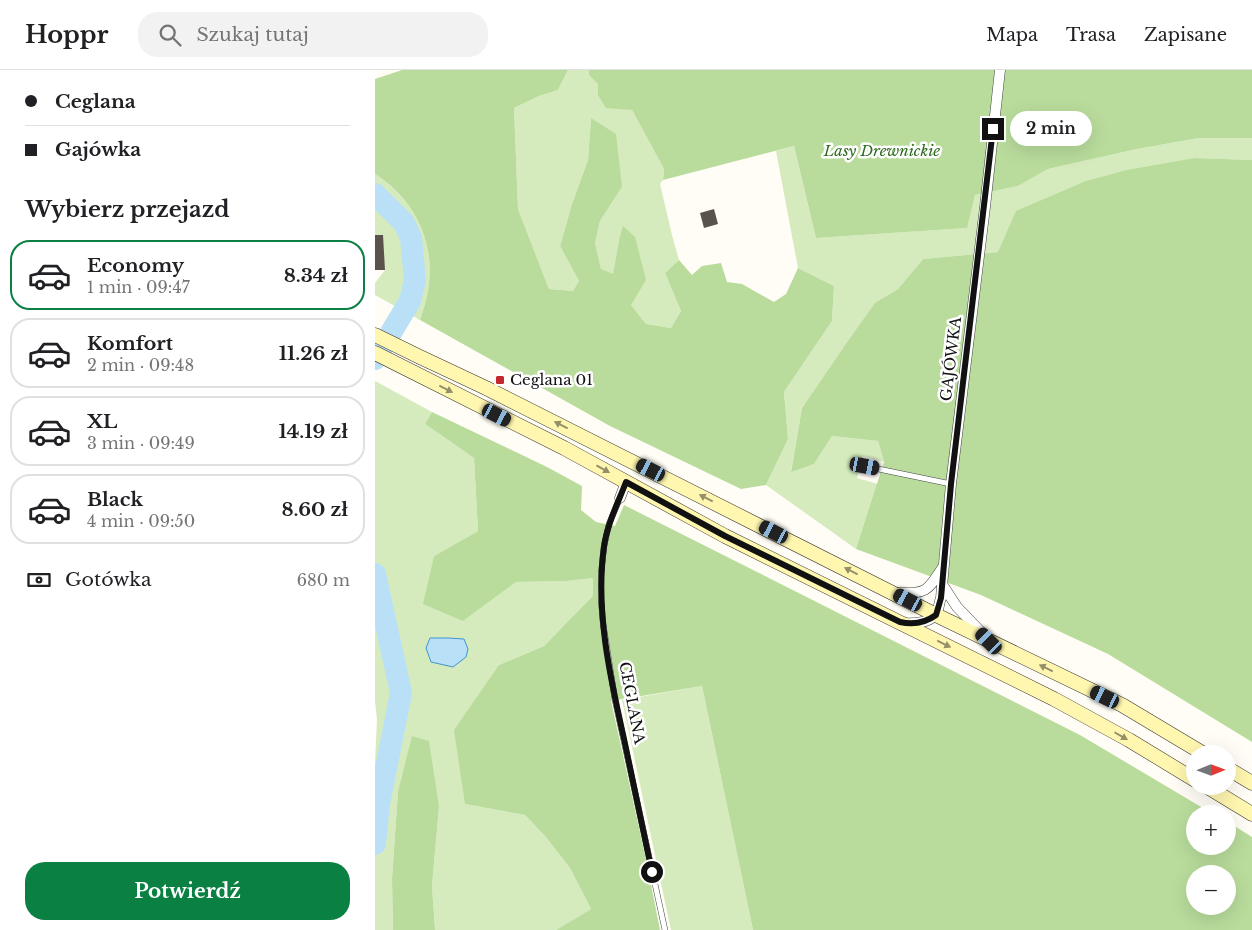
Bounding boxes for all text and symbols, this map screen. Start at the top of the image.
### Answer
search box [138,12,488,57]
text: Hoppr [25,20,108,49]
icon: search [156,21,184,49]
text: Szukaj tutaj [196,23,309,46]
text: Mapa [986,24,1038,46]
text: Trasa [1066,24,1116,46]
text: Zapisane [1144,24,1227,46]
text: Ceglana [55,90,136,113]
callout: 2 min [1011,112,1093,146]
route end [982,118,1004,140]
text: 2 min [1026,118,1076,138]
text: Gajówka [55,138,141,161]
park label: Lasy Drewnickie [823,141,940,160]
text: Wybierz przejazd [25,196,229,223]
icon: car [27,253,72,298]
text: Economy [87,254,184,277]
text: 8.34 zł [284,264,348,287]
text: 1 min · 09:47 [87,277,190,297]
street label: GAJÓWKA [936,315,965,402]
icon: car [27,331,72,376]
text: Komfort [87,332,173,355]
text: 11.26 zł [279,342,348,365]
text: 2 min · 09:48 [87,355,194,375]
place label: Ceglana 01 [510,370,593,389]
marker: Ceglana 01 [494,374,506,386]
one-way arrow [439,385,453,393]
car [480,402,513,428]
icon: car [27,409,72,454]
text: XL [87,410,117,433]
text: 14.19 zł [278,420,348,443]
one-way arrow [553,421,568,429]
text: 3 min · 09:49 [87,433,195,453]
car [848,456,881,476]
car [634,457,667,483]
one-way arrow [596,465,609,474]
icon: car [27,487,72,532]
text: Black [87,488,143,511]
one-way arrow [699,494,713,502]
text: 8.60 zł [281,498,348,521]
text: 4 min · 09:50 [87,511,195,531]
car [757,519,790,545]
icon: cash [25,566,53,594]
one-way arrow [844,567,858,575]
text: Gotówka [65,568,152,591]
text: 680 m [297,570,350,590]
car [891,586,924,614]
car [973,625,1004,657]
one-way arrow [937,640,951,648]
street label: CEGLANA [615,660,650,746]
one-way arrow [1038,664,1053,672]
car [1088,684,1121,710]
one-way arrow [1113,732,1128,740]
north arrow [1186,745,1236,795]
map controls [1186,745,1236,915]
button: + [1186,805,1236,855]
route start [641,861,663,883]
button: Potwierdź [25,862,350,920]
button: − [1186,865,1236,915]

